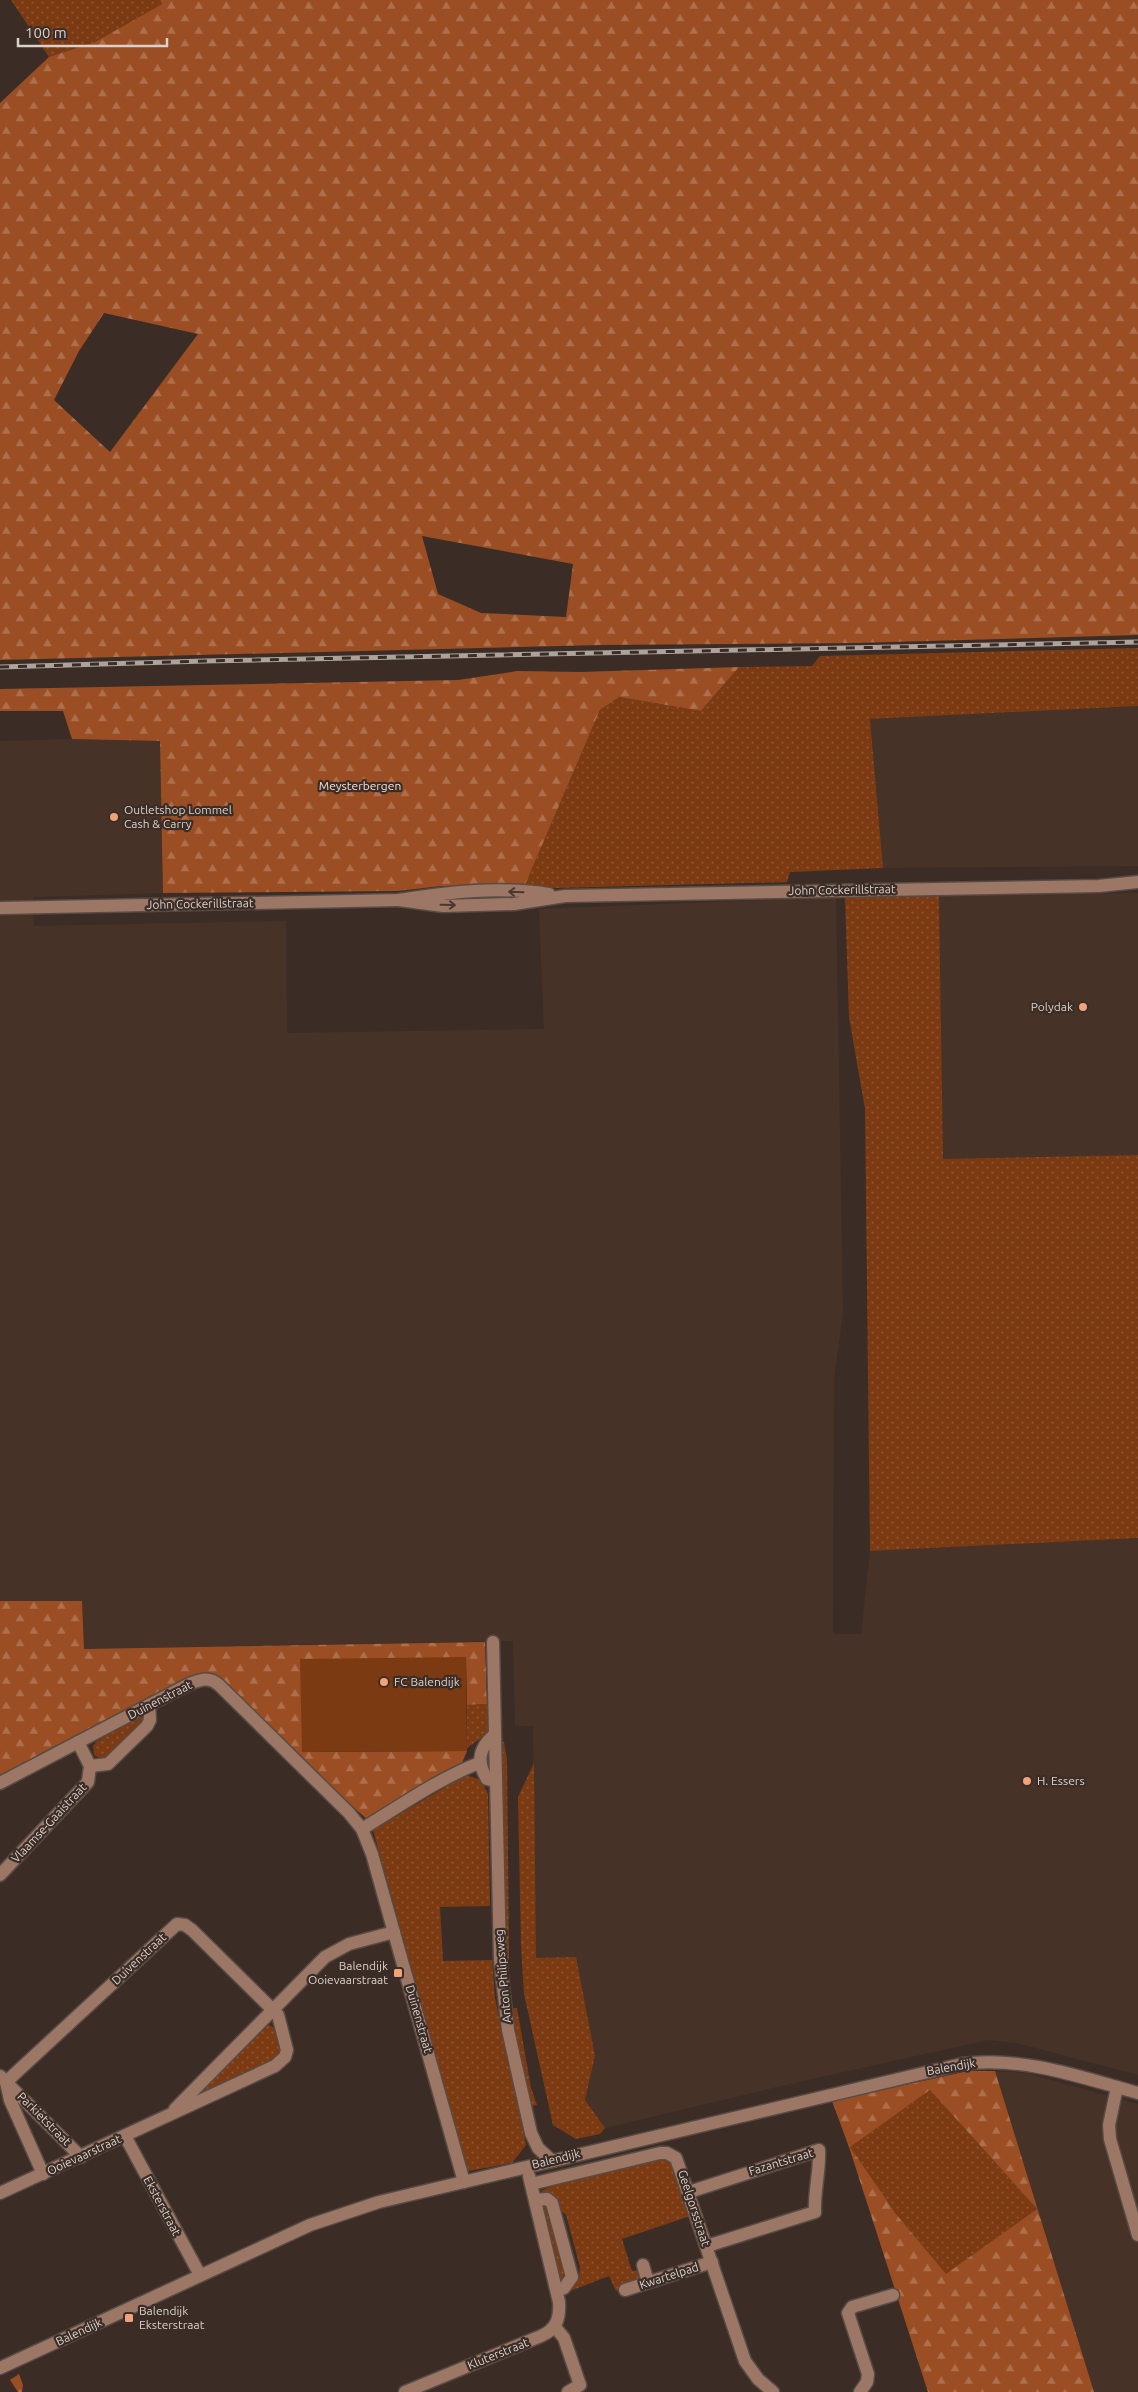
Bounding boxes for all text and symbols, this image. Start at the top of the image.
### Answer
scale bar [18,15,166,47]
text: 100 m [25,24,67,41]
park label: Meysterbergen [319,779,401,792]
place label: Outletshop Lommel Cash & Carry [124,803,232,830]
marker: Outletshop Lommel Cash & Carry [108,811,120,823]
street label: John Cockerillstraat [788,882,896,897]
one-way arrow [509,887,525,896]
street label: John Cockerillstraat [146,896,254,911]
one-way arrow [440,900,456,910]
place label: Polydak [1031,1000,1073,1013]
marker: Polydak [1077,1001,1089,1013]
place label: FC Balendijk [394,1675,460,1688]
marker: FC Balendijk [378,1676,390,1688]
street label: Duinenstraat [126,1678,194,1721]
place label: H. Essers [1037,1774,1085,1787]
marker: H. Essers [1021,1775,1033,1787]
street label: Vlaamse-Gaaistraat [9,1780,89,1865]
street label: Anton Philipsweg [492,1929,513,2023]
street label: Duivenstraat [109,1930,169,1987]
place label: Balendijk Ooievaarstraat [308,1959,388,1986]
marker: Balendijk Ooievaarstraat [392,1967,404,1979]
street label: Duinenstraat [404,1983,435,2055]
street label: Balendijk [925,2056,976,2077]
street label: Parkietstraat [15,2089,74,2148]
street label: Ooievaarstraat [45,2132,123,2177]
street label: Fazantstraat [747,2145,815,2178]
street label: Balendijk [530,2146,581,2171]
street label: Geelgorsstraat [676,2168,713,2248]
street label: Eksterstraat [141,2174,184,2238]
street label: Kwartelpad [638,2260,700,2291]
place label: Balendijk Eksterstraat [139,2304,205,2331]
marker: Balendijk Eksterstraat [123,2312,135,2324]
street label: Balendijk [54,2315,104,2348]
street label: Kluterstraat [465,2335,530,2372]

